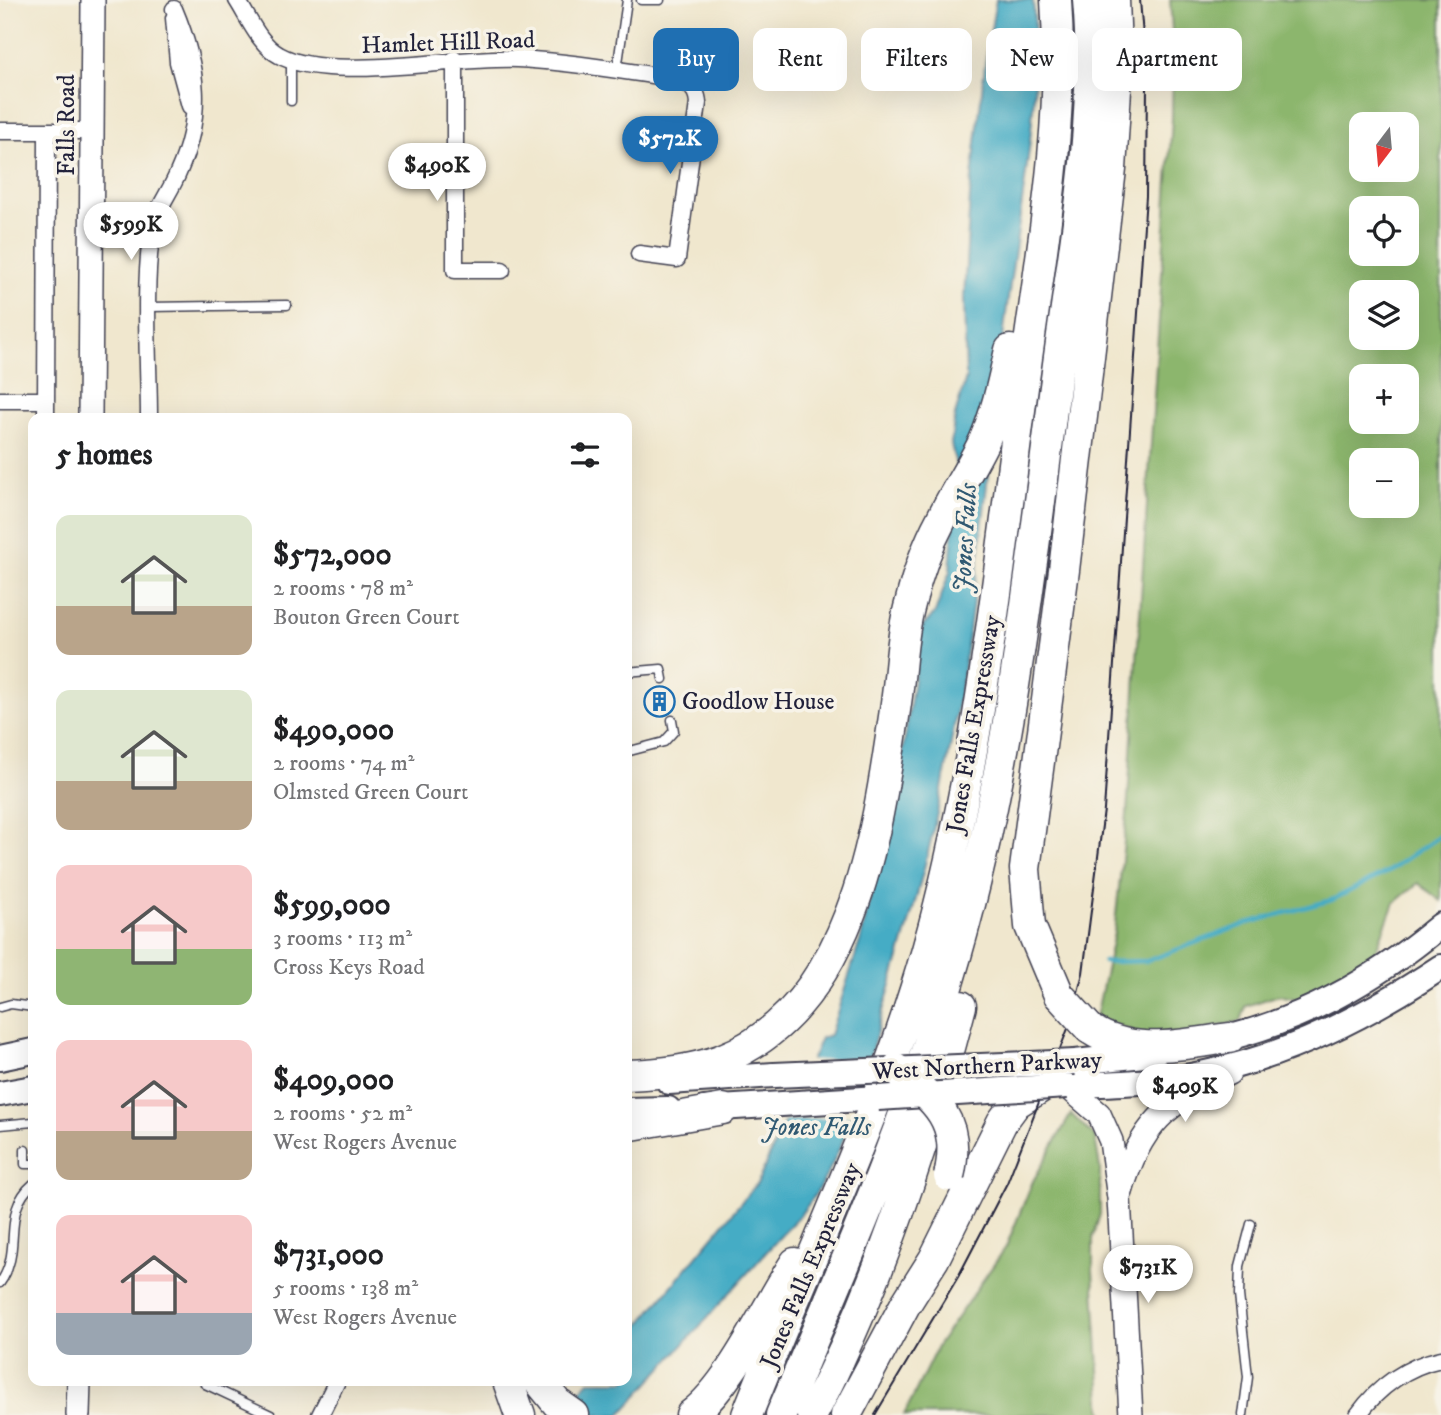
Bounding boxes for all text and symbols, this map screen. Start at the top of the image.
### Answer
street label: Hamlet Hill Road [361,25,535,61]
chip: Buy [653,28,739,91]
chip: Rent [753,28,847,91]
chip: Filters [861,28,972,91]
chip: New [986,28,1078,91]
chip: Apartment [1092,28,1242,91]
street label: Falls Road [52,74,82,176]
north arrow [1349,112,1419,182]
map controls [1349,112,1419,518]
pin: $572K [621,116,719,176]
text: $572K [638,124,702,153]
pin: $490K [388,144,486,203]
text: $490K [404,151,470,180]
button: locate [1349,196,1419,266]
pin: $599K [82,202,180,262]
text: $599K [99,210,163,239]
button: layers [1349,280,1419,350]
button: + [1349,364,1419,434]
icon: filters [566,436,604,474]
text: 5 homes [56,437,152,474]
button: − [1349,448,1419,518]
water label: Jones Falls [946,481,985,594]
text: $572,000 [273,537,392,574]
icon: home [112,543,196,627]
text: 2 rooms · 78 m² [273,574,413,603]
text: Bouton Green Court [273,603,460,632]
street label: Jones Falls Expressway [940,612,1008,837]
building icon: Goodlow House [642,684,676,718]
place label: Goodlow House [682,687,834,717]
text: $490,000 [273,712,394,749]
icon: home [112,718,196,802]
text: 2 rooms · 74 m² [273,749,414,778]
text: Olmsted Green Court [273,778,468,807]
text: $599,000 [273,887,391,924]
icon: home [112,893,196,977]
text: 3 rooms · 113 m² [273,924,412,953]
text: Cross Keys Road [273,953,425,982]
street label: West Northern Parkway [871,1045,1103,1087]
text: $409,000 [273,1062,394,1099]
pin: $409K [1136,1064,1234,1124]
icon: home [112,1068,196,1152]
text: $409K [1152,1072,1218,1101]
text: 2 rooms · 52 m² [273,1099,412,1128]
water label: Jones Falls [761,1111,872,1144]
text: West Rogers Avenue [273,1128,457,1157]
street label: Jones Falls Expressway [753,1157,868,1375]
text: $731,000 [273,1237,384,1274]
icon: home [112,1243,196,1327]
pin: $731K [1099,1246,1197,1305]
text: $731K [1119,1253,1177,1282]
text: 5 rooms · 138 m² [273,1274,418,1303]
text: West Rogers Avenue [273,1303,457,1332]

